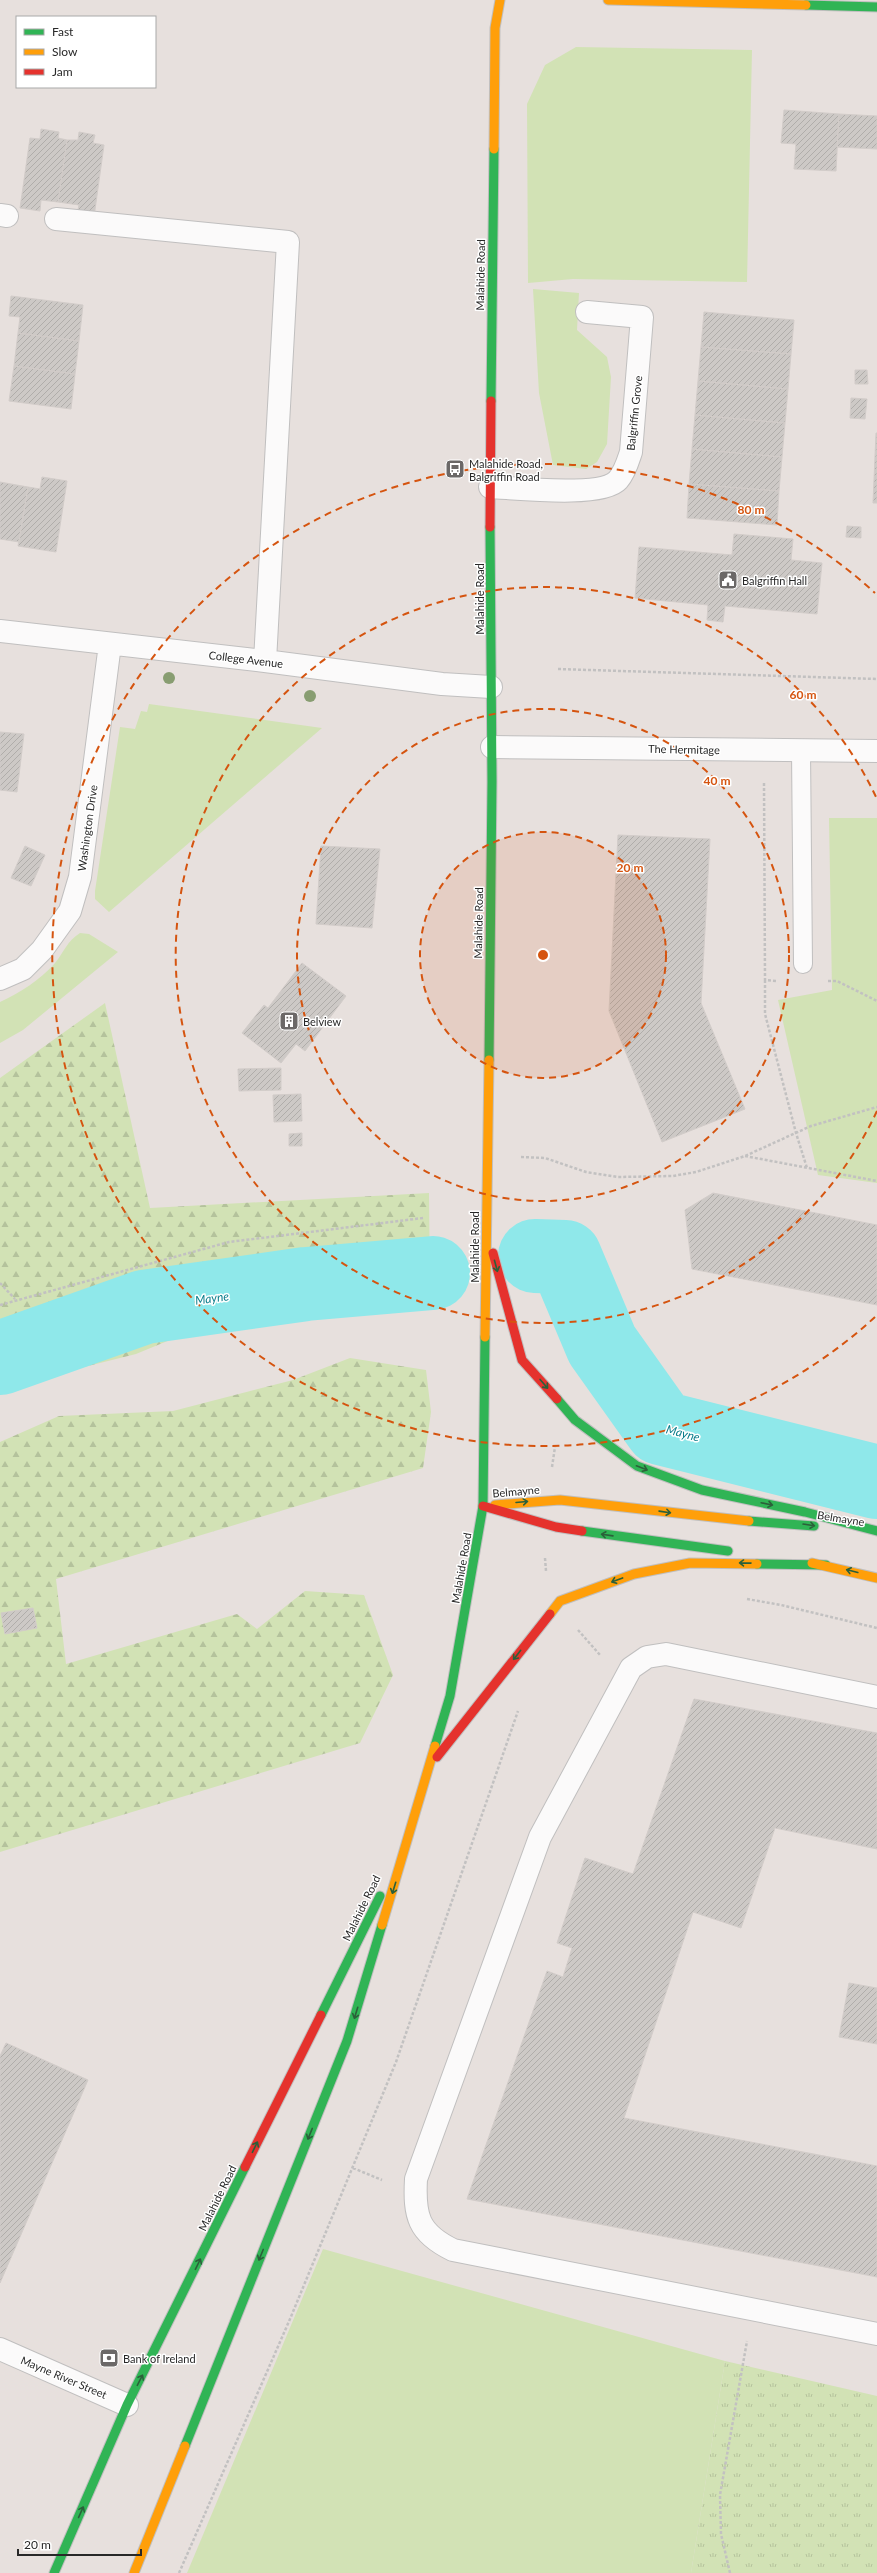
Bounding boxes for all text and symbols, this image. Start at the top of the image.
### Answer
legend [16,16,156,88]
text: Fast [52,24,74,39]
text: Slow [52,44,78,59]
text: Jam [52,64,73,79]
street label: Malahide Road [473,239,487,311]
street label: Balgriffin Grove [624,375,644,451]
place label: Malahide Road, Balgriffin Road [469,457,543,483]
bus stop icon: Malahide Road, Balgriffin Road [444,458,466,480]
text: 80 m [738,502,764,517]
street label: Malahide Road [473,563,486,635]
public building icon: Balgriffin Hall [717,569,739,591]
place label: Balgriffin Hall [742,574,807,587]
street label: College Avenue [208,648,284,670]
text: 60 m [790,687,816,702]
street label: The Hermitage [648,742,720,756]
text: 40 m [704,773,730,788]
street label: Washington Drive [75,784,100,872]
text: 20 m [617,860,643,875]
street label: Malahide Road [471,887,485,959]
centre of rings [536,948,550,962]
building icon: Belview [278,1010,300,1032]
place label: Belview [303,1015,342,1028]
street label: Malahide Road [468,1211,481,1283]
one-way arrow [493,1260,500,1273]
water label: Mayne [194,1288,230,1308]
one-way arrow [540,1379,549,1390]
water label: Mayne [665,1421,702,1445]
one-way arrow [636,1465,648,1473]
street label: Belmayne [492,1482,540,1500]
one-way arrow [515,1499,528,1506]
one-way arrow [760,1500,773,1508]
one-way arrow [658,1508,671,1516]
street label: Belmayne [817,1508,866,1528]
one-way arrow [802,1521,815,1529]
one-way arrow [601,1531,614,1538]
street label: Malahide Road [448,1532,474,1604]
one-way arrow [739,1560,752,1567]
one-way arrow [845,1567,858,1574]
one-way arrow [611,1577,624,1584]
one-way arrow [512,1649,521,1660]
street label: Malahide Road [339,1873,383,1943]
one-way arrow [390,1882,397,1895]
one-way arrow [352,2006,359,2019]
one-way arrow [305,2128,313,2140]
one-way arrow [252,2142,260,2154]
street label: Malahide Road [195,2163,239,2233]
one-way arrow [257,2248,265,2260]
one-way arrow [195,2258,202,2270]
bank icon: Bank of Ireland [98,2347,120,2369]
place label: Bank of Ireland [123,2352,196,2365]
street label: Mayne River Street [19,2353,109,2401]
one-way arrow [137,2375,144,2387]
one-way arrow [77,2506,85,2518]
scale bar [18,2531,141,2557]
text: 20 m [24,2537,51,2552]

